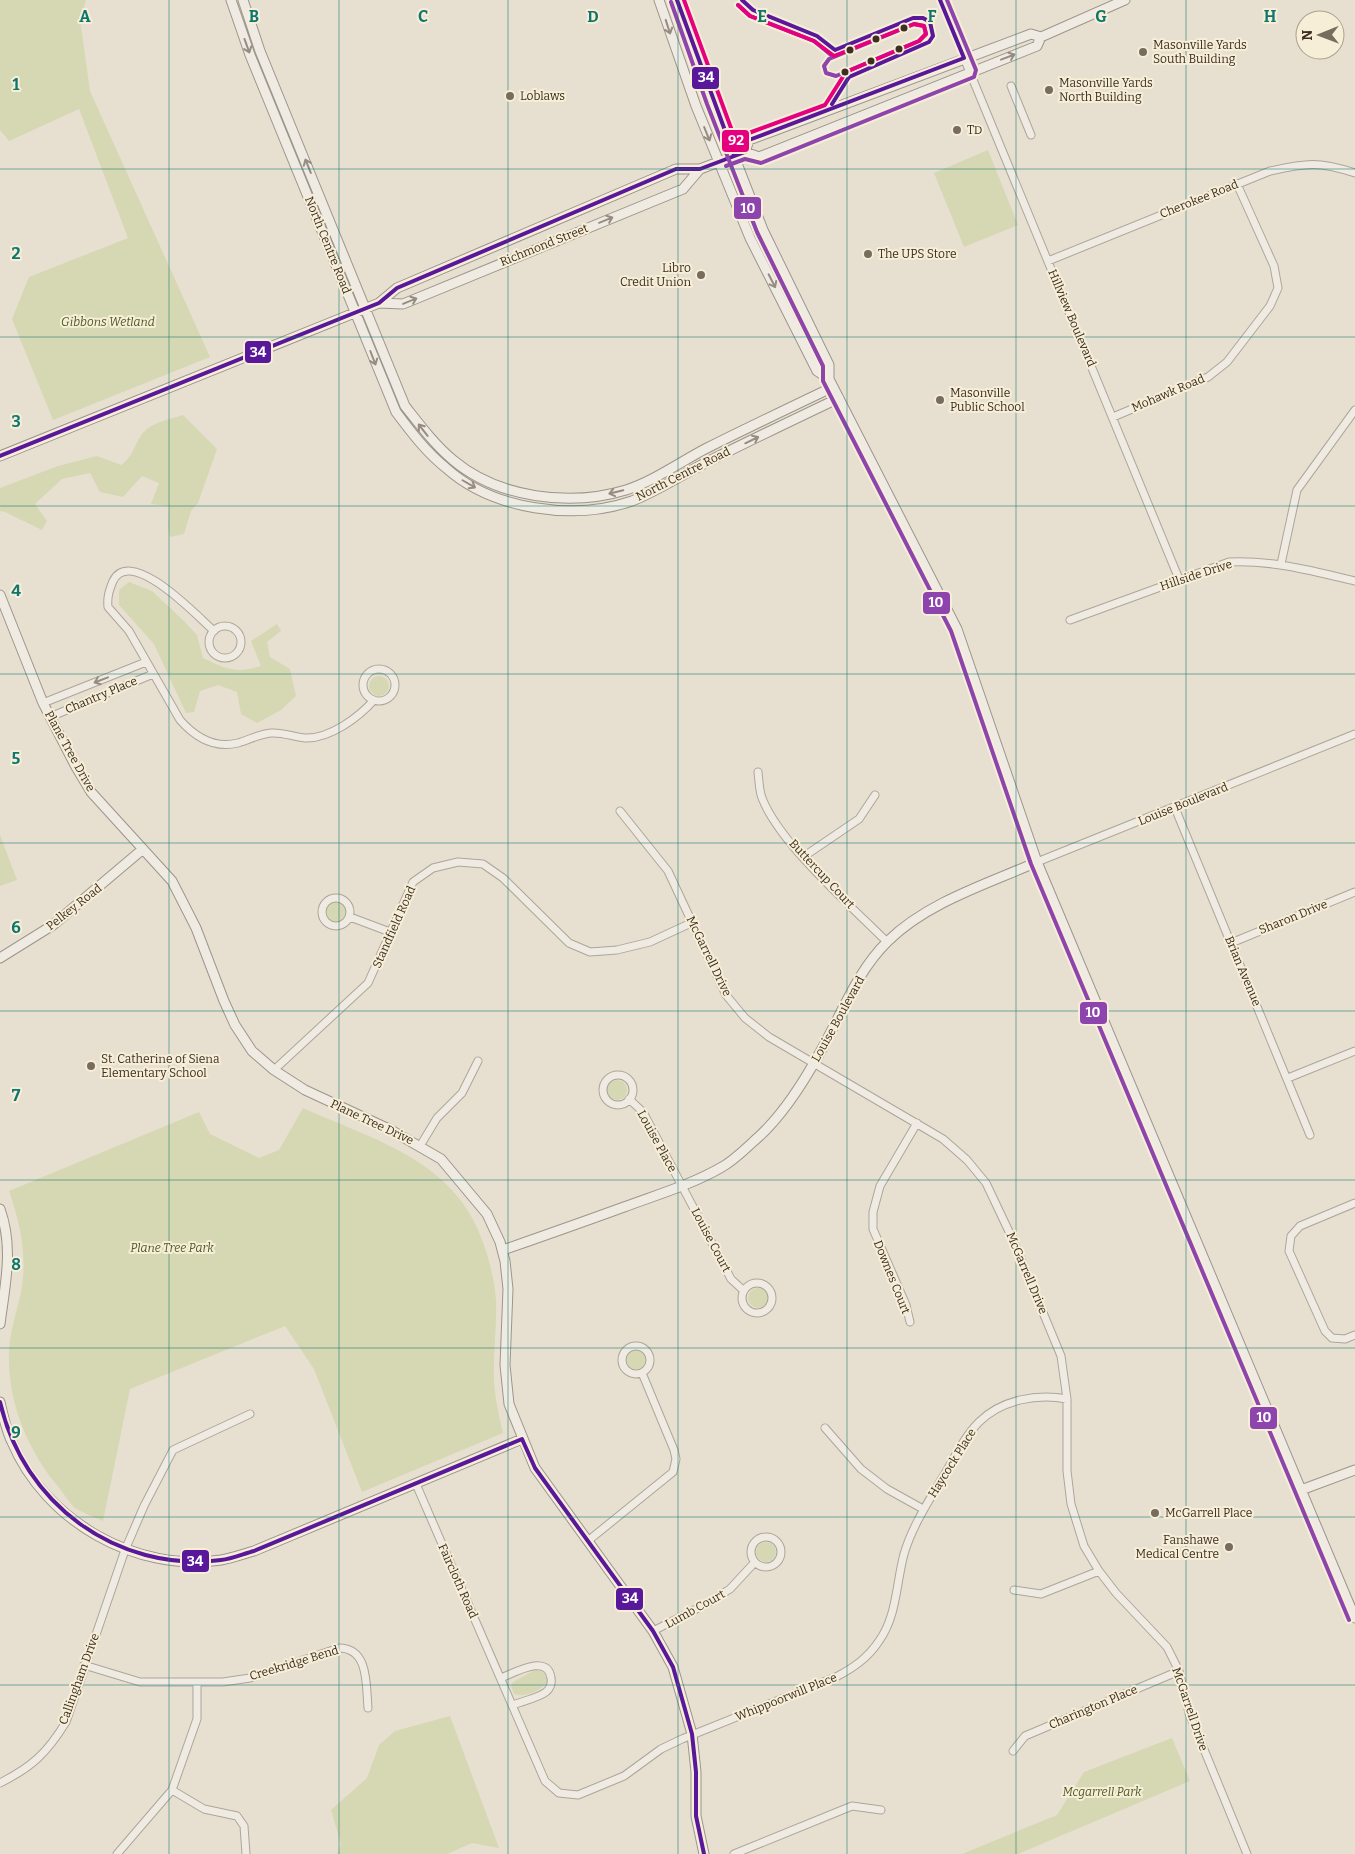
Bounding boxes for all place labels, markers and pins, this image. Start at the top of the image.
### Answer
unlabelled marker [899,23,909,33]
unlabelled marker [871,34,881,44]
place label: Masonville Yards South Building [1153,38,1247,66]
unlabelled marker [894,44,904,54]
unlabelled marker [845,45,855,55]
marker: Masonville Yards South Building [1137,46,1149,58]
unlabelled marker [866,56,876,66]
unlabelled marker [840,67,850,77]
place label: Masonville Yards North Building [1059,76,1153,104]
marker: Masonville Yards North Building [1043,84,1055,96]
place label: Loblaws [520,89,565,103]
marker: Loblaws [504,90,516,102]
place label: TD [967,123,982,137]
marker: TD [951,124,963,136]
place label: The UPS Store [878,247,957,261]
marker: The UPS Store [862,248,874,260]
place label: Libro Credit Union [620,261,691,289]
marker: Libro Credit Union [695,269,707,281]
place label: Masonville Public School [950,386,1025,414]
marker: Masonville Public School [934,394,946,406]
place label: St. Catherine of Siena Elementary School [101,1052,220,1080]
marker: St. Catherine of Siena Elementary School [85,1060,97,1072]
place label: McGarrell Place [1165,1506,1252,1520]
marker: McGarrell Place [1149,1507,1161,1519]
place label: Fanshawe Medical Centre [1135,1533,1219,1561]
marker: Fanshawe Medical Centre [1223,1541,1235,1553]

